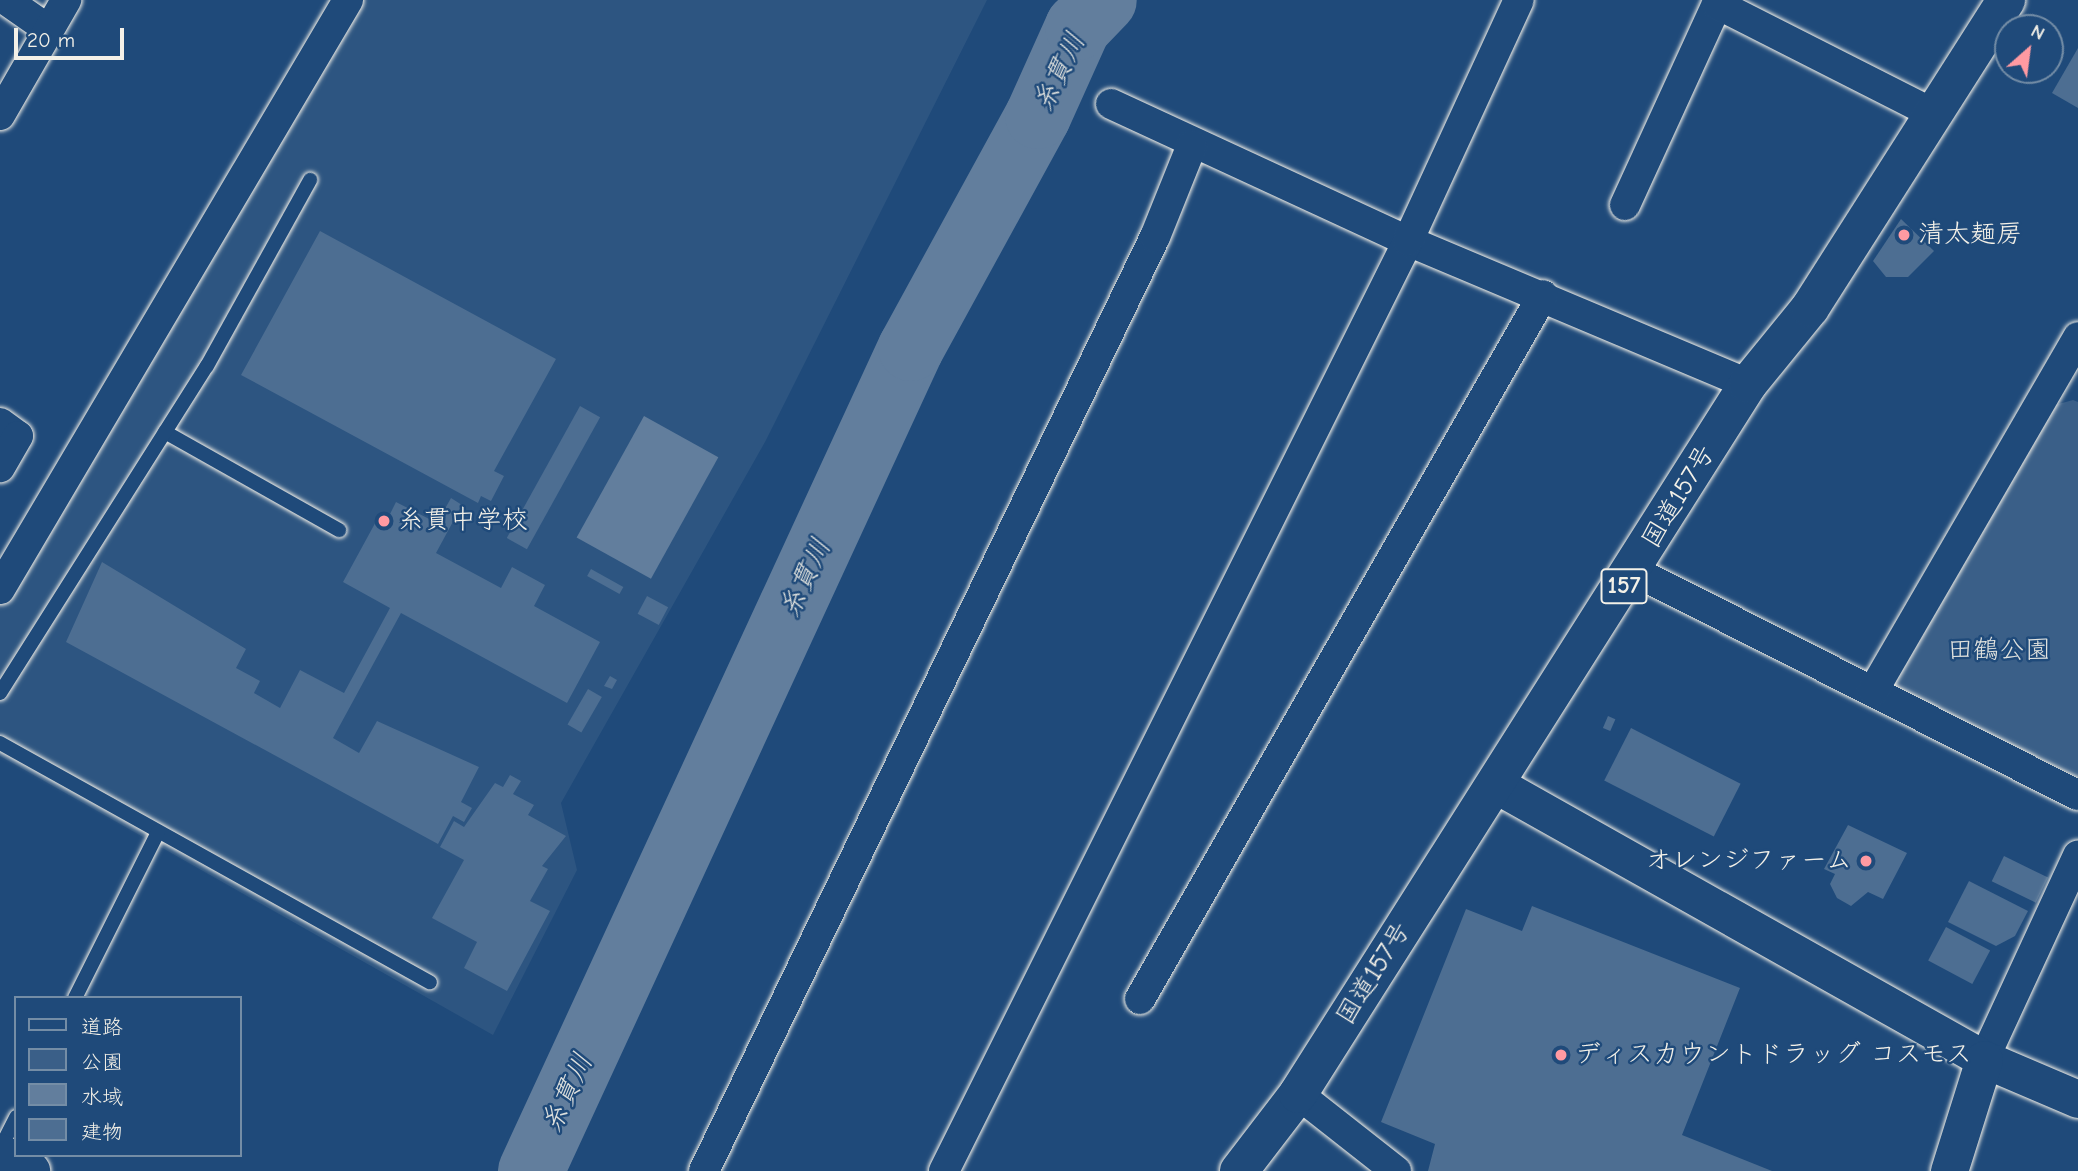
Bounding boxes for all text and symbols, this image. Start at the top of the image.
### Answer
scale bar [18,14,128,58]
north arrow [1994,14,2064,84]
text: N [2027,20,2049,45]
water label: 糸貫川 [1025,27,1093,117]
text: 20 m [27,28,75,52]
place label: 清太麺房 [1918,219,2022,251]
marker: 清太麺房 [1896,227,1912,243]
street label: 国道157号 [1636,440,1722,554]
place label: 糸貫中学校 [398,505,528,537]
marker: 糸貫中学校 [376,513,392,529]
water label: 糸貫川 [772,533,838,623]
road number: 157 [1600,566,1648,606]
park label: 田鶴公園 [1947,635,2051,667]
place label: オレンジファーム [1644,845,1852,877]
marker: オレンジファーム [1858,853,1874,869]
street label: 国道157号 [1330,917,1418,1031]
legend [14,996,242,1157]
text: 道路 [81,1015,123,1039]
place label: ディスカウントドラッグ コスモス [1575,1039,1974,1071]
marker: ディスカウントドラッグ コスモス [1553,1047,1569,1063]
water label: 糸貫川 [534,1048,600,1138]
text: 公園 [81,1050,123,1074]
text: 水域 [81,1085,123,1109]
text: 建物 [81,1120,123,1144]

